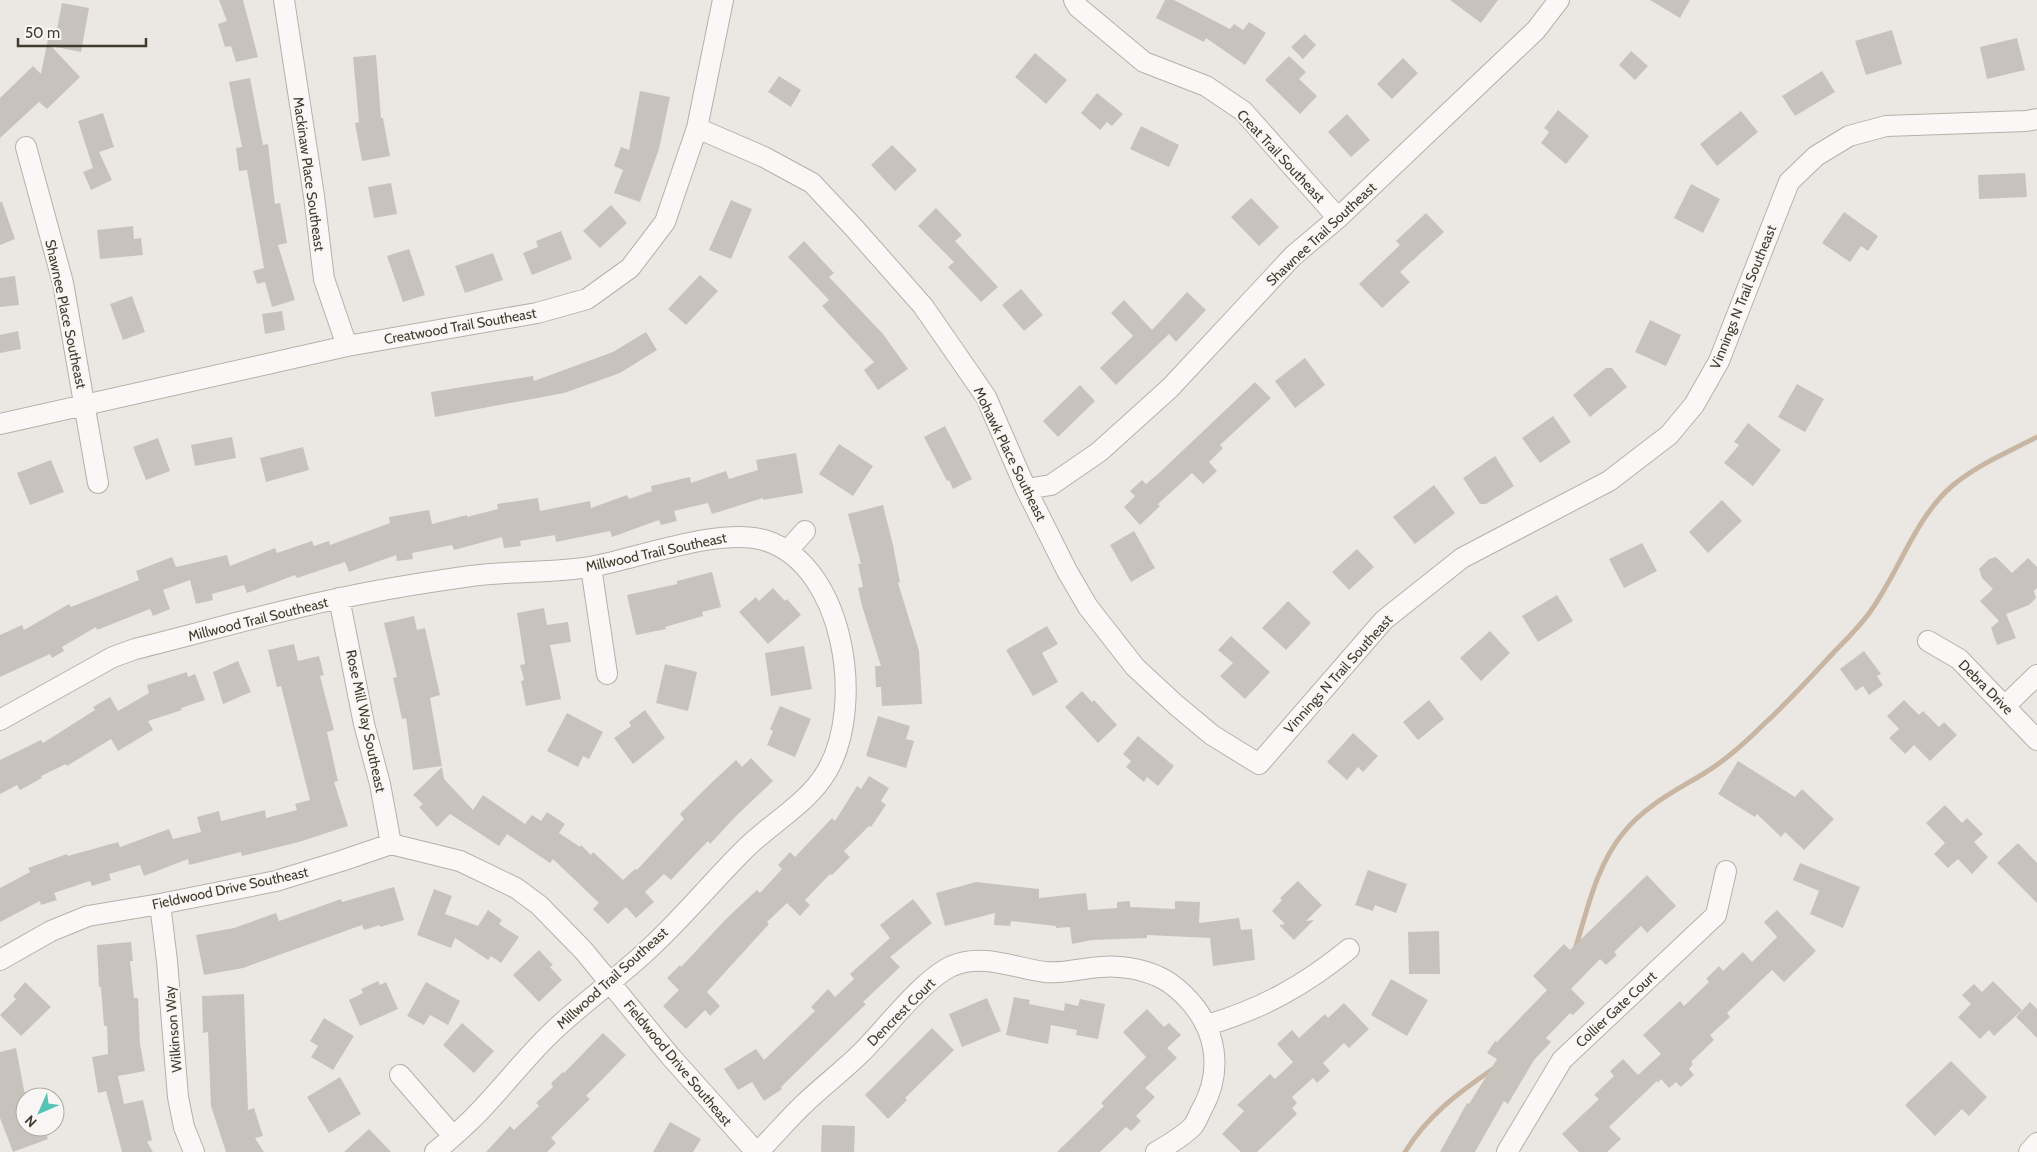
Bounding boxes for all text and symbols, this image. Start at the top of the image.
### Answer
scale bar [18,15,145,47]
text: 50 m [25,24,60,42]
street label: Mackinaw Place Southeast [289,96,329,253]
street label: Creat Trail Southeast [1233,106,1329,207]
street label: Shawnee Trail Southeast [1262,178,1380,290]
street label: Vinnings N Trail Southeast [1706,222,1780,372]
street label: Shawnee Place Southeast [41,238,91,391]
street label: Creatwood Trail Southeast [382,304,538,348]
street label: Mohawk Place Southeast [970,384,1050,524]
street label: Millwood Trail Southeast [584,528,728,576]
street label: Millwood Trail Southeast [186,593,330,645]
street label: Vinnings N Trail Southeast [1280,611,1396,737]
street label: Rose Mill Way Southeast [342,648,390,794]
street label: Debra Drive [1955,656,2017,718]
street label: Fieldwood Drive Southeast [150,863,310,913]
street label: Millwood Trail Southeast [553,923,672,1033]
street label: Collier Gate Court [1572,967,1660,1051]
street label: Dencrest Court [863,974,939,1050]
street label: Wilkinson Way [160,985,186,1073]
street label: Fieldwood Drive Southeast [620,996,736,1130]
north arrow [15,1087,65,1137]
text: N [21,1111,41,1131]

